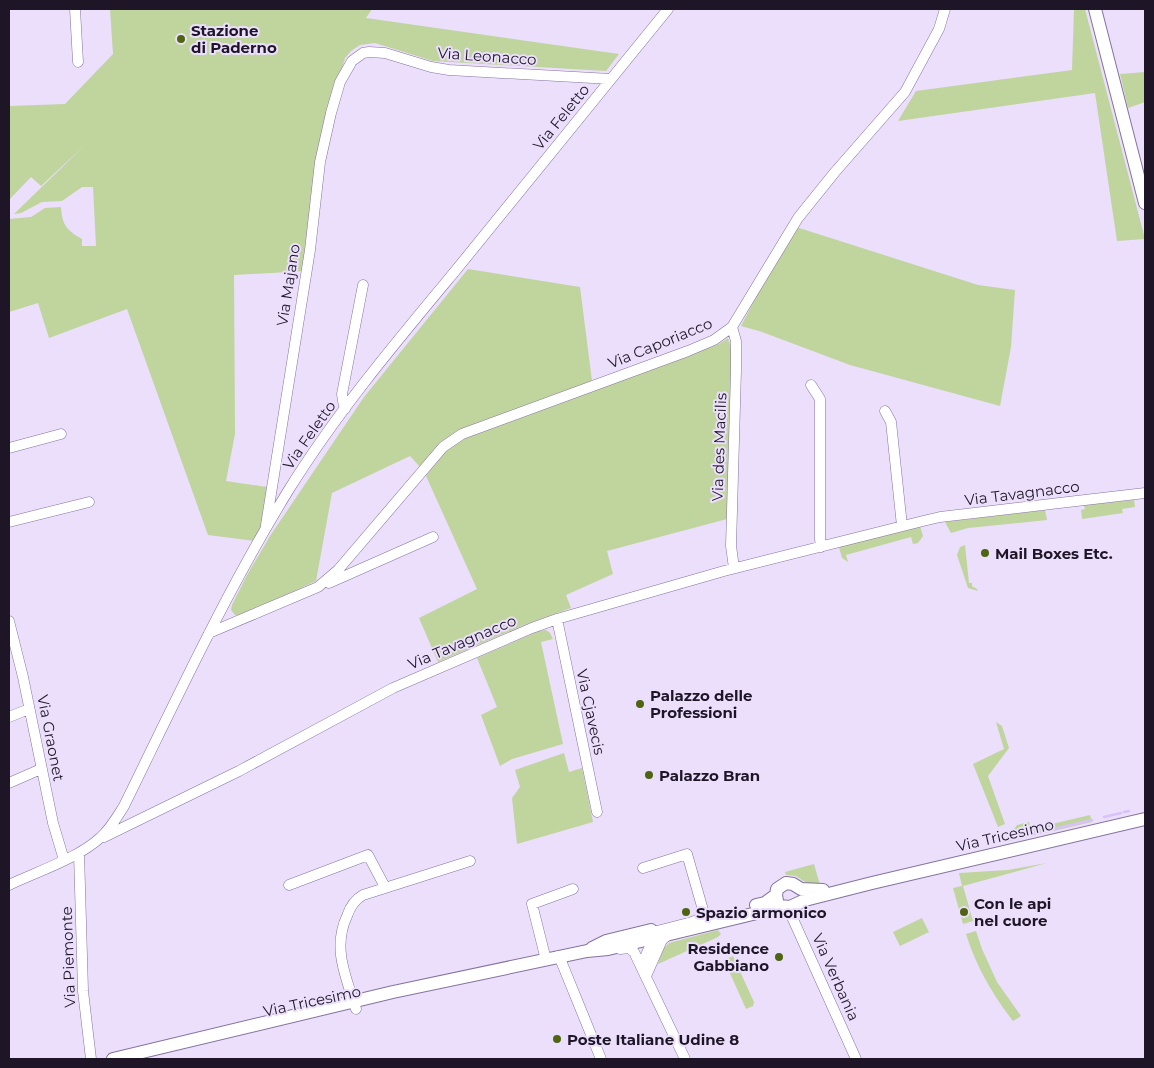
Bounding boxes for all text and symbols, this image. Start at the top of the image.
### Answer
place label: Stazione di Paderno [191,21,277,57]
marker: Stazione di Paderno [175,33,187,45]
street label: Via Leonacco [437,43,537,69]
street label: Via Feletto [529,80,593,154]
street label: Via Majano [272,243,304,327]
street label: Via Caporiacco [605,313,715,373]
street label: Via des Macilis [708,392,730,502]
street label: Via Feletto [278,397,340,473]
street label: Via Tavagnacco [963,477,1081,509]
place label: Mail Boxes Etc. [995,544,1113,563]
marker: Mail Boxes Etc. [979,547,991,559]
street label: Via Tavagnacco [405,611,519,673]
street label: Via Cjavecis [573,667,609,757]
place label: Palazzo delle Professioni [650,686,752,722]
street label: Via Graonet [33,693,69,783]
marker: Palazzo delle Professioni [634,698,646,710]
place label: Palazzo Bran [659,766,760,785]
marker: Palazzo Bran [643,769,655,781]
street label: Via Tricesimo [954,815,1056,855]
place label: Con le api nel cuore [974,894,1051,930]
place label: Spazio armonico [696,903,827,922]
street label: Via Piemonte [57,906,79,1008]
marker: Spazio armonico [680,906,692,918]
marker: Con le api nel cuore [958,906,970,918]
street label: Via Verbania [808,930,864,1024]
place label: Residence Gabbiano [688,939,769,975]
marker: Residence Gabbiano [773,951,785,963]
street label: Via Tricesimo [261,981,363,1021]
place label: Poste Italiane Udine 8 [567,1030,739,1049]
marker: Poste Italiane Udine 8 [551,1033,563,1045]

